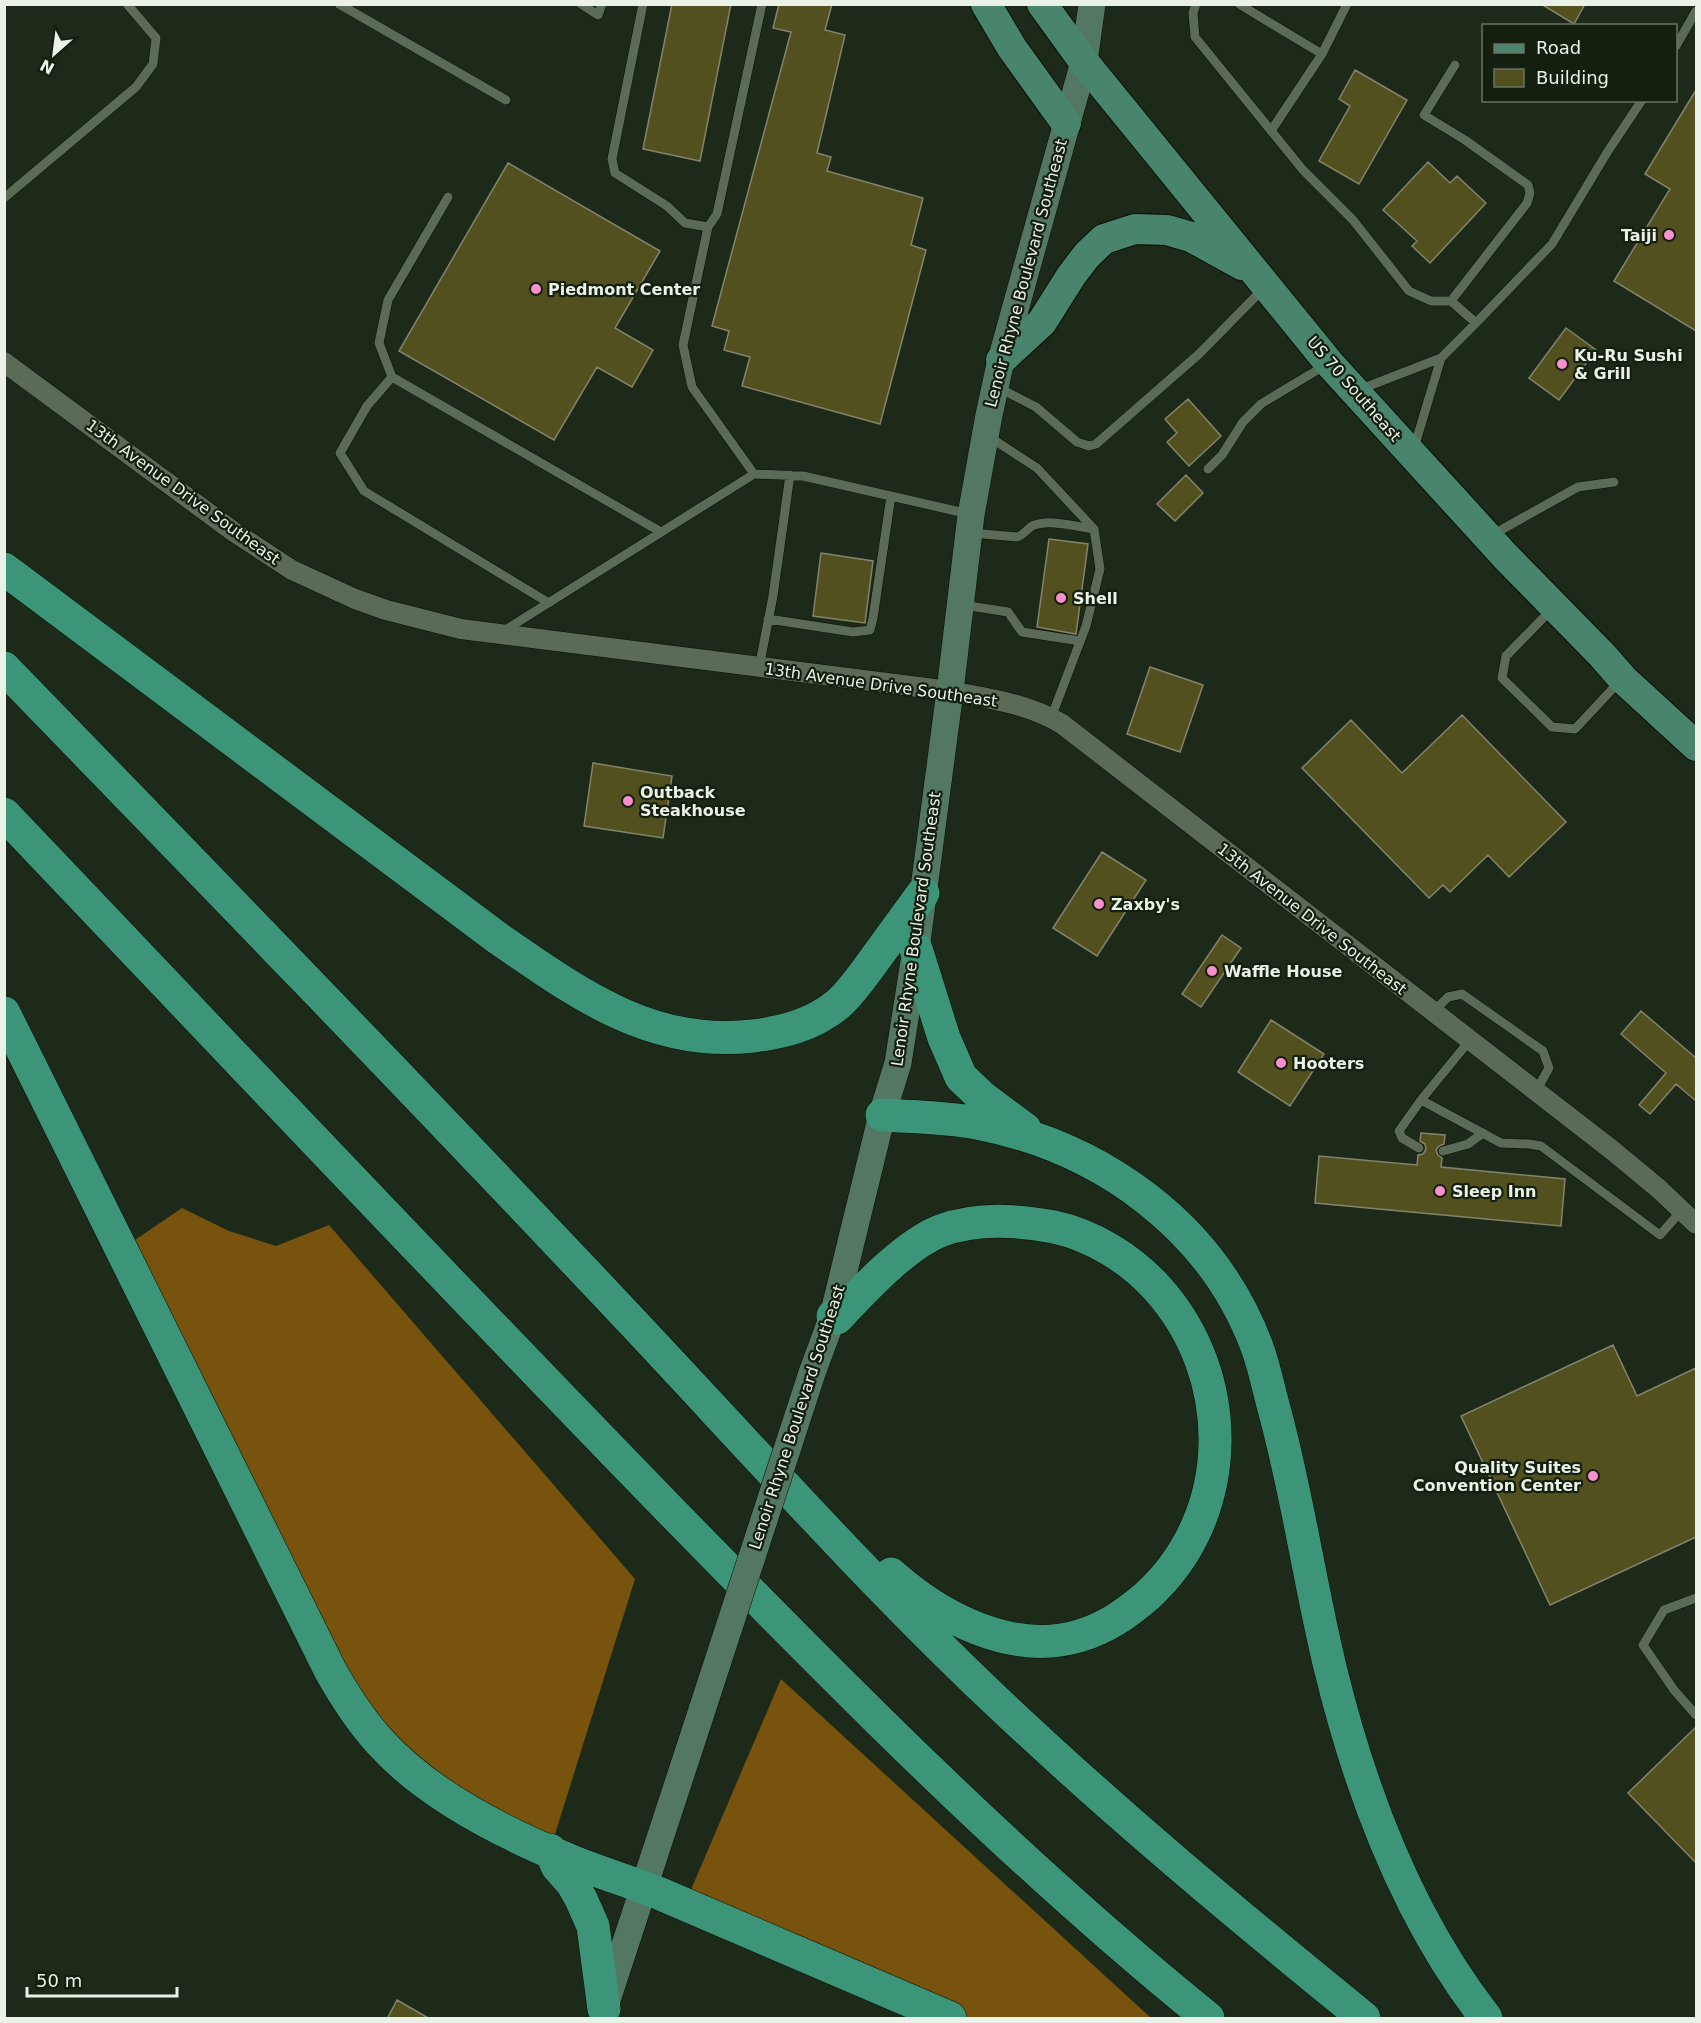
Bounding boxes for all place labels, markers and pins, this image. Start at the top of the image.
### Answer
place label: Taiji [1621,226,1657,245]
marker: Taiji [1662,228,1676,242]
place label: Piedmont Center [548,280,700,299]
marker: Piedmont Center [529,282,543,296]
place label: Ku-Ru Sushi & Grill [1574,346,1683,383]
marker: Ku-Ru Sushi & Grill [1555,357,1569,371]
place label: Shell [1073,589,1118,608]
marker: Shell [1054,591,1068,605]
place label: Outback Steakhouse [640,783,746,820]
marker: Outback Steakhouse [621,794,635,808]
place label: Zaxby's [1111,895,1180,914]
marker: Zaxby's [1092,897,1106,911]
place label: Waffle House [1224,962,1342,981]
marker: Waffle House [1205,964,1219,978]
place label: Hooters [1293,1054,1364,1073]
marker: Hooters [1274,1056,1288,1070]
place label: Sleep Inn [1452,1182,1536,1201]
marker: Sleep Inn [1433,1184,1447,1198]
place label: Quality Suites Convention Center [1413,1458,1581,1495]
marker: Quality Suites Convention Center [1586,1469,1600,1483]

